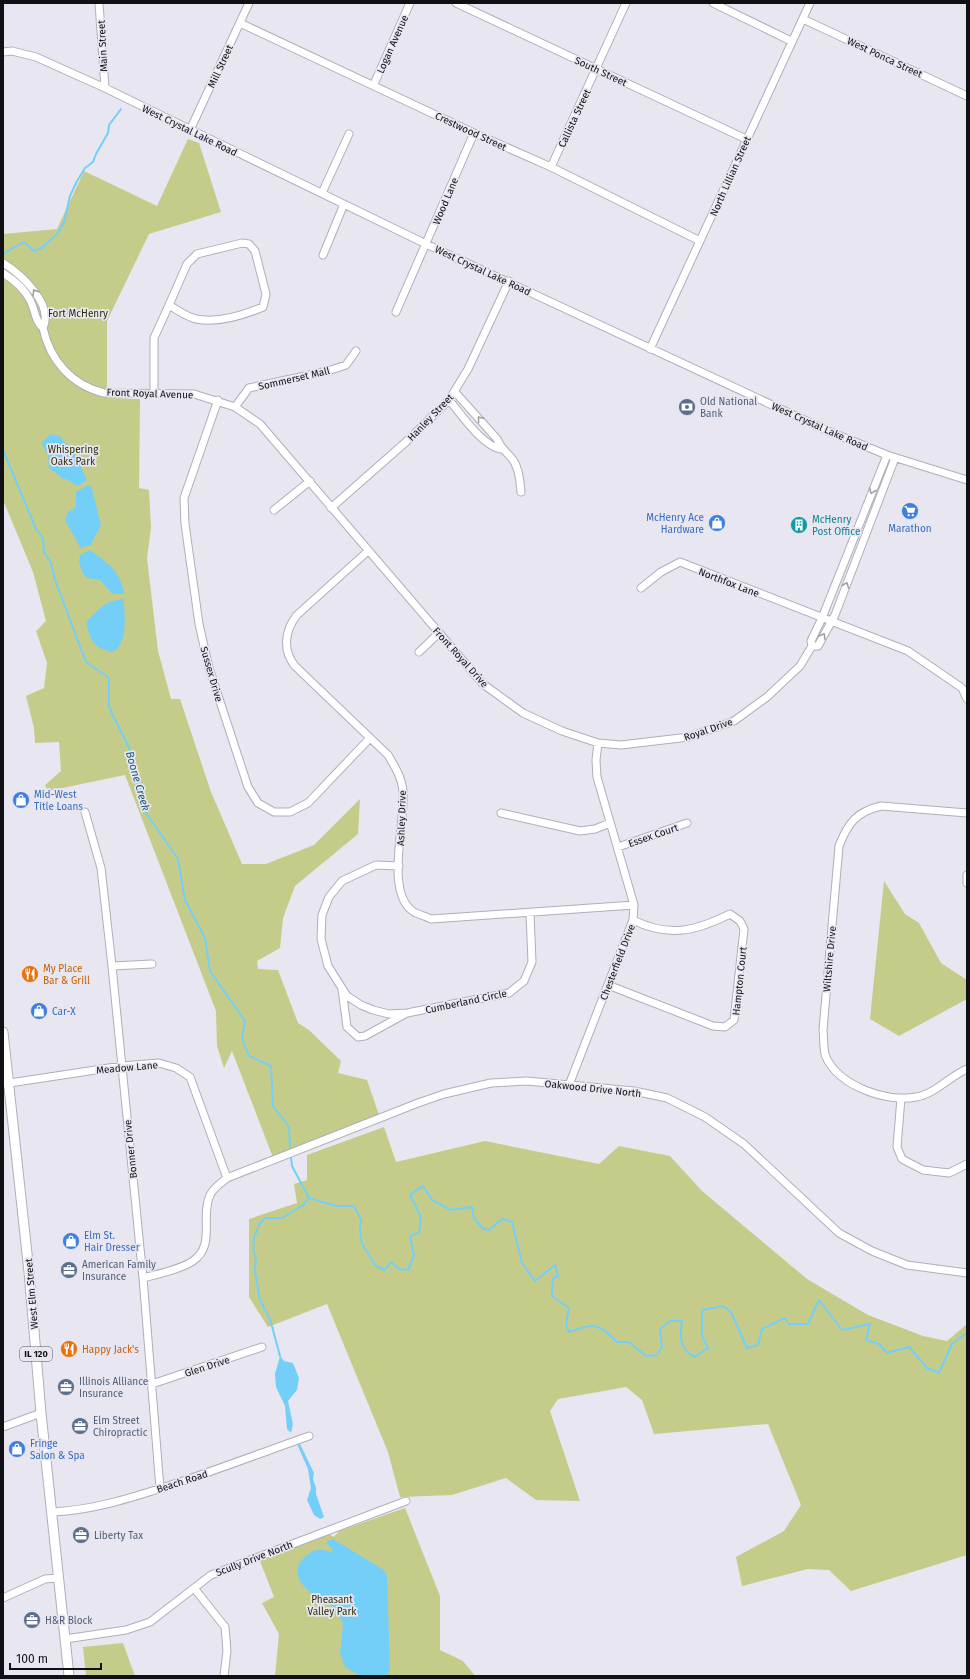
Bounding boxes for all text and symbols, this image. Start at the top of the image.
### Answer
street label: Logan Avenue [375,13,411,76]
street label: Main Street [96,19,110,72]
street label: West Ponca Street [845,35,924,81]
street label: Mill Street [206,43,236,90]
street label: South Street [572,55,629,89]
street label: Callista Street [556,87,594,149]
street label: West Crystal Lake Road [140,103,239,159]
street label: Crestwood Street [433,110,509,154]
street label: North Lillian Street [708,134,754,218]
street label: Wood Lane [431,176,461,227]
street label: West Crystal Lake Road [433,243,532,298]
one-way arrow [32,289,39,296]
park label: Fort McHenry [48,308,108,320]
street label: Sommerset Mall [257,365,331,393]
street label: Front Royal Avenue [106,386,193,402]
street label: Hanley Street [405,391,457,444]
place label: Old National Bank [700,396,757,420]
bank icon: Old National Bank [677,397,697,417]
street label: West Crystal Lake Road [769,400,870,454]
one-way arrow [477,416,484,424]
park label: Whispering Oaks Park [48,444,99,468]
one-way arrow [869,488,877,495]
supermarket icon: Marathon [900,501,920,521]
place label: McHenry Ace Hardware [646,512,704,536]
shop icon: McHenry Ace Hardware [707,513,727,533]
place label: McHenry Post Office [812,514,860,538]
building icon: McHenry Post Office [789,515,809,535]
place label: Marathon [888,523,932,535]
street label: Northfox Lane [697,566,761,600]
one-way arrow [842,582,850,589]
street label: Front Royal Drive [430,625,490,690]
one-way arrow [819,633,826,640]
street label: Sussex Drive [197,645,225,703]
street label: Royal Drive [682,716,734,744]
water label: Boone Creek [123,750,152,812]
place label: Mid-West Title Loans [34,789,83,813]
shop icon: Mid-West Title Loans [11,790,31,810]
street label: Ashley Drive [395,790,409,846]
street label: Essex Court [627,822,680,850]
street label: Chesterfield Drive [598,923,638,1002]
street label: Wiltshire Drive [821,926,839,993]
street label: Hampton Court [730,946,750,1016]
place label: My Place Bar & Grill [43,963,90,987]
restaurant icon: My Place Bar & Grill [20,964,40,984]
street label: Cumberland Circle [424,987,508,1016]
shop icon: Car-X [29,1001,49,1021]
place label: Car-X [52,1006,76,1018]
street label: Meadow Lane [96,1059,158,1077]
street label: Oakwood Drive North [544,1078,642,1100]
street label: Bonner Drive [122,1119,140,1179]
place label: Elm St. Hair Dresser [84,1230,140,1254]
shop icon: Elm St. Hair Dresser [61,1231,81,1251]
street label: West Elm Street [23,1258,41,1330]
place label: American Family Insurance [82,1259,156,1283]
office icon: American Family Insurance [59,1260,79,1280]
restaurant icon: Happy Jack's [59,1339,79,1359]
place label: Happy Jack's [82,1344,139,1356]
road number: IL 120 [20,1347,52,1361]
street label: Glen Drive [183,1354,231,1380]
place label: Illinois Alliance Insurance [79,1376,148,1400]
office icon: Illinois Alliance Insurance [56,1377,76,1397]
place label: Elm Street Chiropractic [93,1415,148,1439]
office icon: Elm Street Chiropractic [70,1416,90,1436]
place label: Fringe Salon & Spa [30,1438,85,1462]
shop icon: Fringe Salon & Spa [7,1439,27,1459]
street label: Beach Road [155,1468,209,1496]
office icon: Liberty Tax [71,1525,91,1545]
place label: Liberty Tax [94,1530,143,1542]
street label: Scully Drive North [214,1539,295,1579]
park label: Pheasant Valley Park [308,1594,357,1618]
office icon: H&R Block [22,1610,42,1630]
place label: H&R Block [45,1615,93,1627]
scale bar [10,1645,101,1671]
text: 100 m [16,1652,48,1666]

